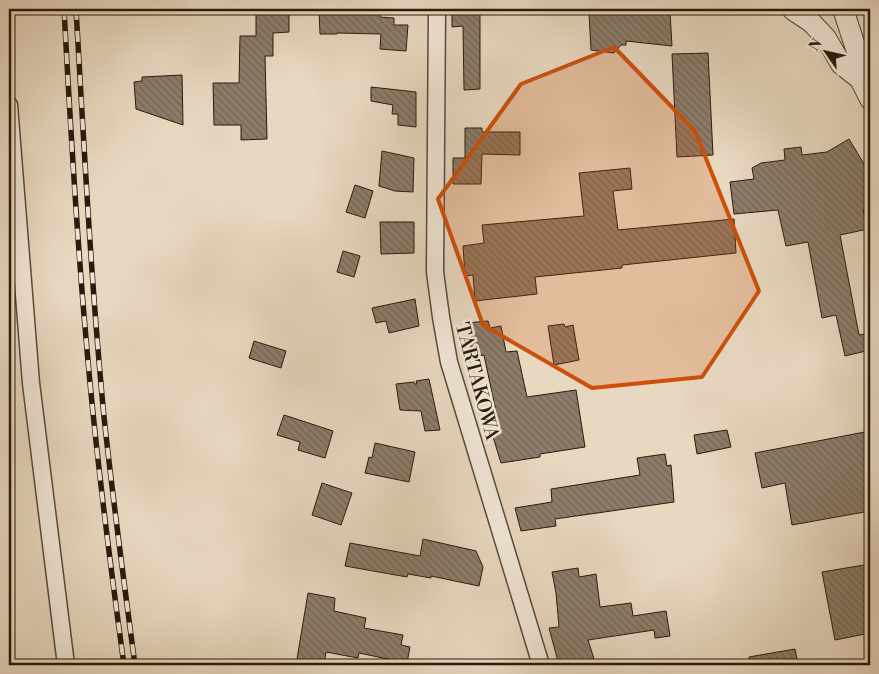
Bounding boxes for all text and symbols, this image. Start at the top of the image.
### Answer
north arrow [802,28,852,78]
text: N [805,36,827,55]
street label: TARTAKOWA [450,320,504,444]

